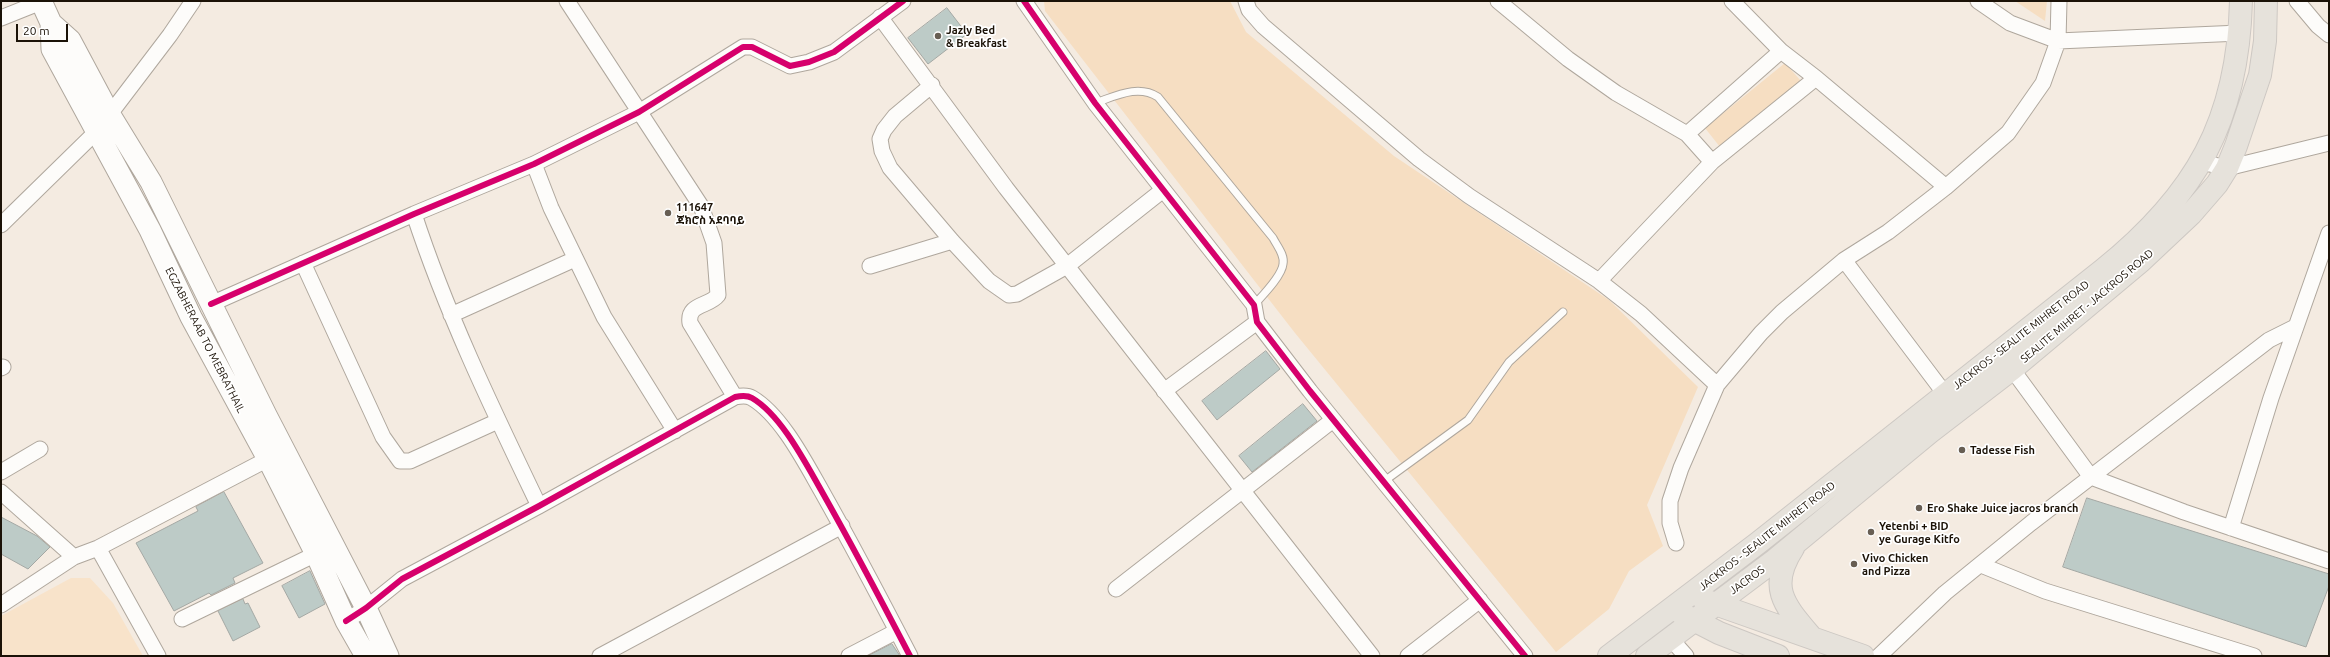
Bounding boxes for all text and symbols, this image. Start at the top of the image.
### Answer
scale bar [18,16,70,42]
place label: Jazly Bed & Breakfast [946,23,1007,49]
text: 20 m [23,24,50,37]
marker: Jazly Bed & Breakfast [933,31,943,41]
place label: 111647 ጃክሮስ አደባባይ [676,200,745,226]
marker: 111647 ጃክሮስ አደባባይ [663,208,673,218]
street label: SEALITE MIHRET - JACKROS ROAD [2018,246,2156,366]
street label: EGZABHERAAB TO MEBRATHAIL [162,265,248,415]
street label: JACKROS - SEALITE MIHRET ROAD [1950,278,2092,392]
place label: Tadesse Fish [1970,443,2035,457]
marker: Tadesse Fish [1957,445,1967,455]
street label: JACKROS - SEALITE MIHRET ROAD [1696,479,1838,593]
place label: Ero Shake Juice jacros branch [1927,501,2079,515]
marker: Ero Shake Juice jacros branch [1914,503,1924,513]
place label: Yetenbi + BID ye Gurage Kitfo [1879,519,1960,545]
marker: Yetenbi + BID ye Gurage Kitfo [1866,527,1876,537]
place label: Vivo Chicken and Pizza [1862,551,1928,577]
marker: Vivo Chicken and Pizza [1849,559,1859,569]
street label: JACROS [1727,563,1767,597]

